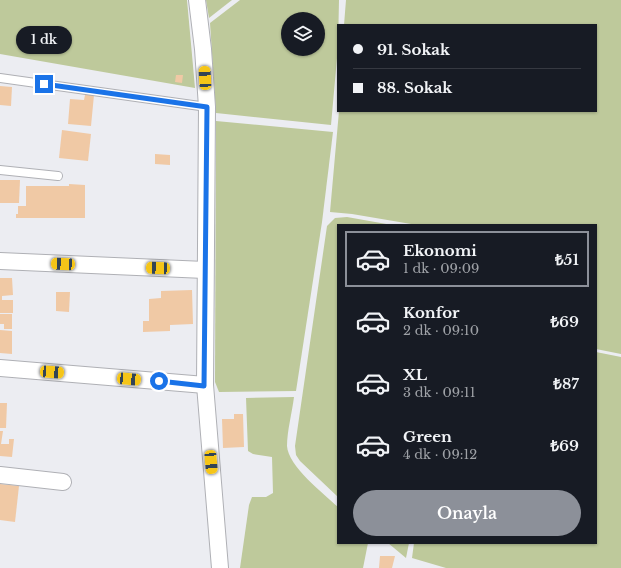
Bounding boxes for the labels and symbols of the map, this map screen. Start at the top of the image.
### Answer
callout: 1 dk [16,26,72,54]
car [198,66,212,90]
route end [35,75,53,93]
car [51,257,75,271]
car [146,262,170,274]
car [40,365,64,379]
car [117,372,141,386]
route start [150,372,168,390]
car [204,450,218,474]

